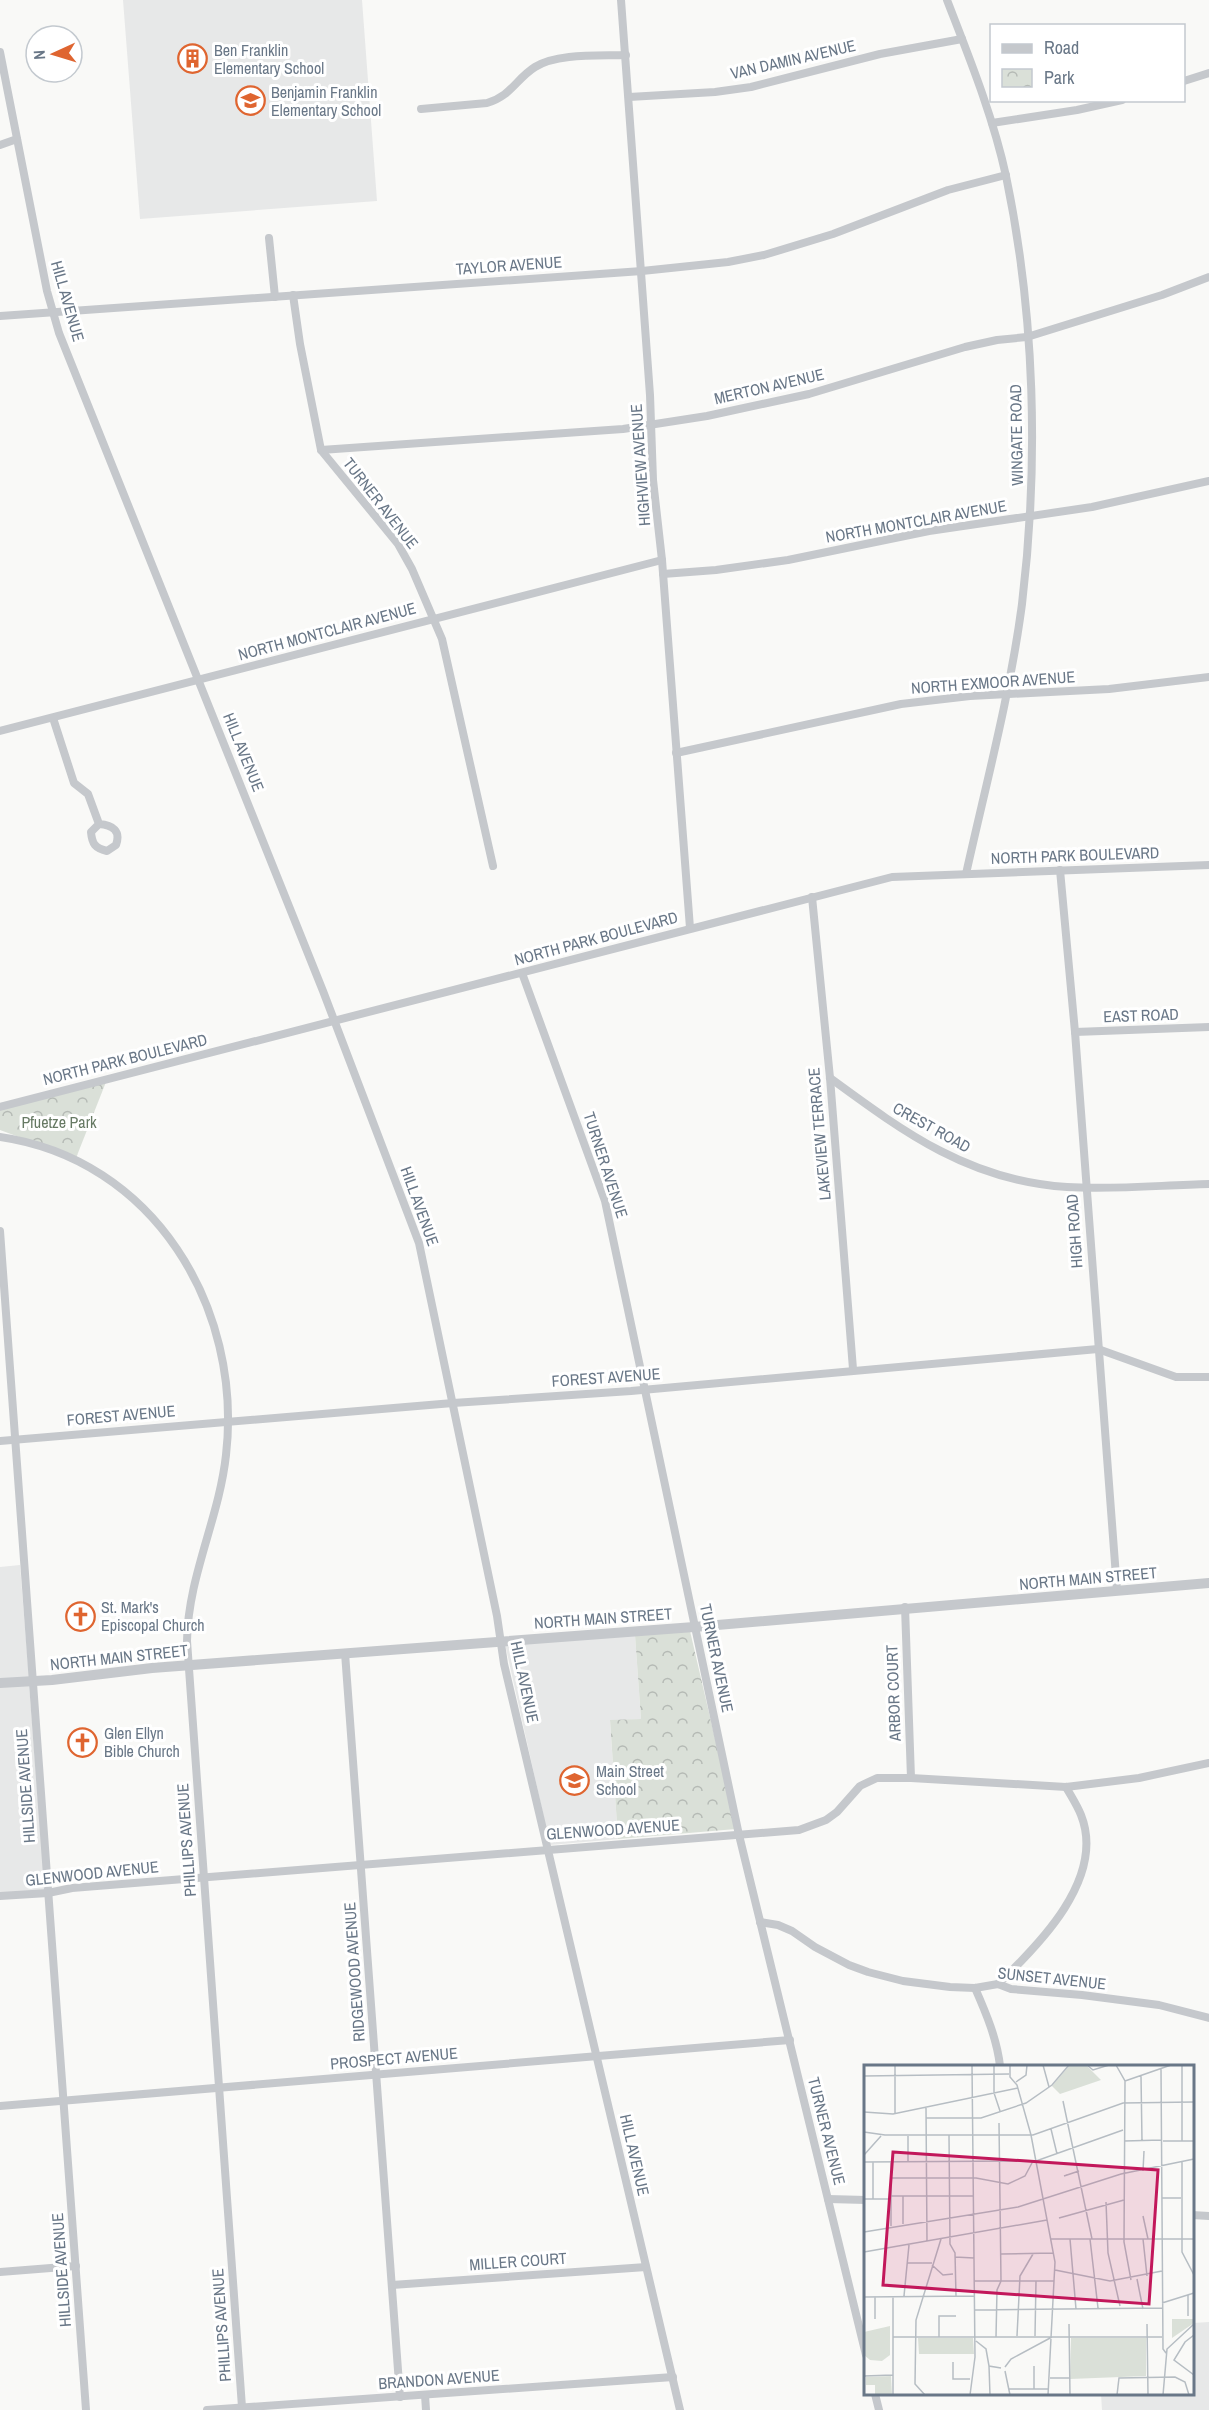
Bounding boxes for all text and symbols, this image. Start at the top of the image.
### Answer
north arrow [24,24,84,84]
legend [990,24,1185,102]
street label: VAN DAMIN AVENUE [728,34,858,84]
text: Road [1044,35,1079,60]
place label: Ben Franklin Elementary School [214,39,324,79]
building icon: Ben Franklin Elementary School [177,43,209,75]
text: N [28,50,50,61]
text: Park [1044,65,1075,90]
place label: Benjamin Franklin Elementary School [271,81,381,121]
school or university icon: Benjamin Franklin Elementary School [234,85,266,117]
street label: TAYLOR AVENUE [455,250,563,280]
street label: HILL AVENUE [46,258,90,344]
street label: MERTON AVENUE [712,363,826,409]
street label: WINGATE ROAD [1004,384,1028,486]
street label: HIGHVIEW AVENUE [625,403,655,527]
street label: TURNER AVENUE [338,453,424,553]
street label: NORTH MONTCLAIR AVENUE [824,494,1008,548]
street label: NORTH MONTCLAIR AVENUE [236,597,418,665]
street label: NORTH EXMOOR AVENUE [910,665,1076,699]
street label: HILL AVENUE [218,709,270,795]
street label: NORTH PARK BOULEVARD [990,841,1160,869]
street label: NORTH PARK BOULEVARD [512,906,680,970]
street label: EAST ROAD [1103,1003,1179,1027]
street label: NORTH PARK BOULEVARD [41,1028,209,1090]
street label: LAKEVIEW TERRACE [802,1067,836,1201]
street label: CREST ROAD [889,1097,975,1157]
street label: TURNER AVENUE [578,1109,634,1221]
park label: Pfuetze Park [21,1111,97,1133]
street label: HILL AVENUE [395,1163,445,1249]
street label: HIGH ROAD [1060,1193,1088,1269]
street label: FOREST AVENUE [551,1362,661,1392]
street label: FOREST AVENUE [66,1399,176,1431]
street label: NORTH MAIN STREET [1018,1561,1158,1595]
place label: St. Mark's Episcopal Church [101,1596,205,1636]
church icon: St. Mark's Episcopal Church [64,1600,96,1632]
street label: NORTH MAIN STREET [533,1602,673,1634]
street label: TURNER AVENUE [695,1602,739,1714]
street label: NORTH MAIN STREET [49,1639,189,1675]
street label: HILL AVENUE [506,1639,544,1725]
street label: ARBOR COURT [880,1644,906,1743]
place label: Glen Ellyn Bible Church [104,1722,180,1762]
church icon: Glen Ellyn Bible Church [67,1726,99,1758]
street label: HILLSIDE AVENUE [10,1728,40,1844]
place label: Main Street School [596,1760,664,1800]
school or university icon: Main Street School [559,1764,591,1796]
street label: PHILLIPS AVENUE [171,1783,201,1897]
street label: GLENWOOD AVENUE [545,1813,681,1845]
street label: GLENWOOD AVENUE [24,1855,160,1891]
street label: RIDGEWOOD AVENUE [338,1902,370,2042]
street label: SUNSET AVENUE [997,1961,1107,1995]
street label: PROSPECT AVENUE [329,2041,459,2075]
inset map [864,2065,1194,2395]
street label: TURNER AVENUE [803,2075,851,2187]
street label: HILL AVENUE [615,2112,655,2198]
street label: HILLSIDE AVENUE [46,2212,76,2328]
street label: MILLER COURT [469,2247,567,2275]
street label: PHILLIPS AVENUE [206,2268,236,2382]
street label: BRANDON AVENUE [378,2364,500,2394]

